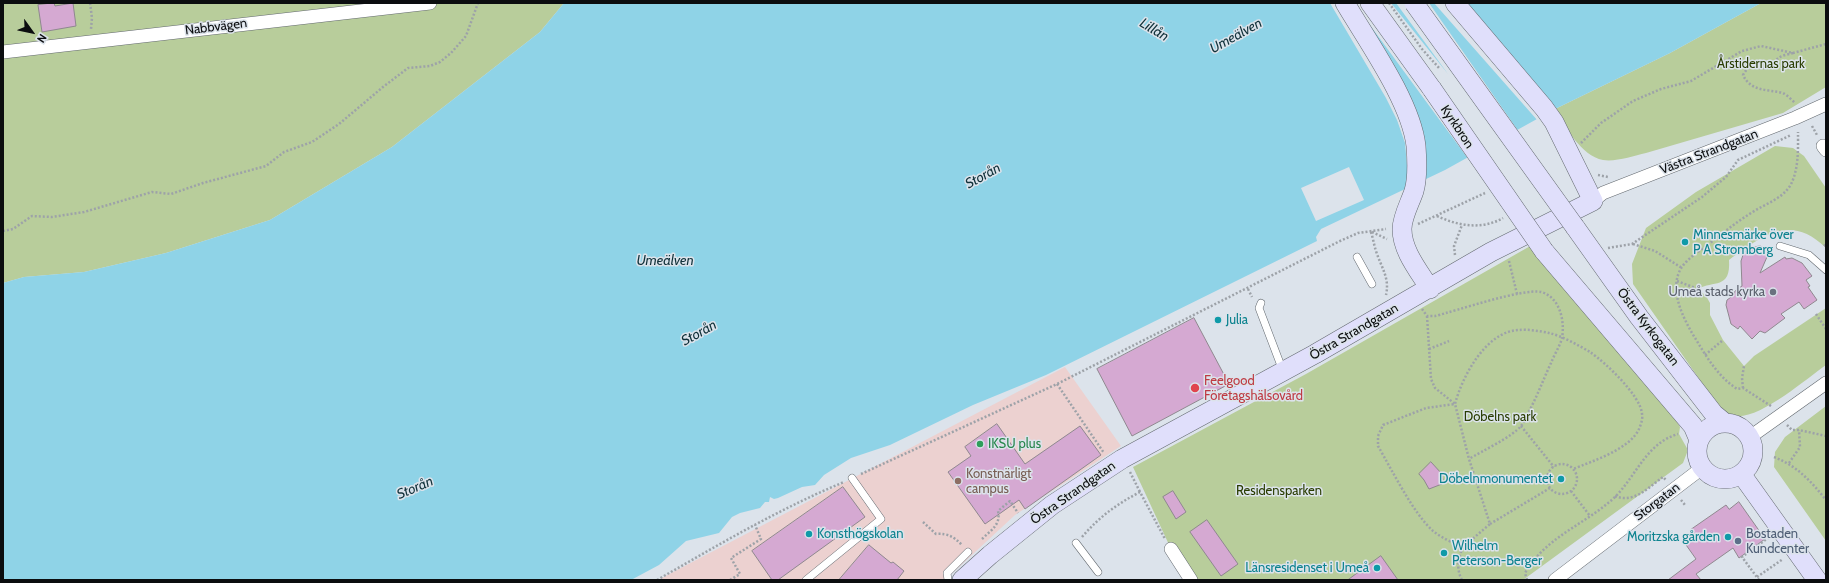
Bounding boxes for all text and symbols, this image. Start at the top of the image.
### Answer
north arrow [12,12,52,52]
street label: Nabbvägen [184,15,248,39]
water label: Lillån [1136,15,1172,45]
water label: Umeälven [1207,15,1265,57]
text: N [34,31,50,46]
park label: Årstidernas park [1717,56,1805,72]
street label: Kyrkbron [1437,102,1477,152]
street label: Västra Strandgatan [1658,126,1760,178]
water label: Storån [962,159,1004,193]
place label: Minnesmärke över P A Stromberg [1693,227,1794,258]
marker: Minnesmärke över P A Stromberg [1680,237,1690,247]
water label: Umeälven [636,253,694,269]
place label: Umeå stads kyrka [1669,284,1765,300]
street label: Östra Kyrkogatan [1614,285,1682,369]
marker: Umeå stads kyrka [1768,287,1778,297]
street label: Östra Strandgatan [1307,300,1401,364]
place label: Julia [1226,312,1248,328]
marker: Julia [1213,315,1223,325]
water label: Storån [678,316,720,350]
place label: Feelgood Företagshälsovård [1204,373,1303,404]
marker: Feelgood Företagshälsovård [1189,382,1201,394]
park label: Döbelns park [1464,409,1536,425]
place label: IKSU plus [988,436,1041,452]
marker: IKSU plus [975,439,985,449]
street label: Östra Strandgatan [1028,458,1118,528]
place label: Konstnärligt campus [966,466,1031,497]
place label: Döbelnmonumentet [1439,471,1553,487]
water label: Storån [394,473,436,503]
marker: Döbelnmonumentet [1556,474,1566,484]
marker: Konstnärligt campus [953,476,963,486]
street label: Storgatan [1631,480,1683,524]
park label: Residensparken [1236,483,1322,499]
place label: Konsthögskolan [817,526,903,542]
place label: Bostaden Kundcenter [1746,526,1809,557]
marker: Konsthögskolan [804,529,814,539]
place label: Moritzska gården [1627,529,1720,545]
marker: Moritzska gården [1723,532,1733,542]
marker: Bostaden Kundcenter [1733,536,1743,546]
place label: Wilhelm Peterson-Berger [1452,538,1542,569]
marker: Wilhelm Peterson-Berger [1439,548,1449,558]
place label: Länsresidenset i Umeå [1245,560,1369,576]
marker: Länsresidenset i Umeå [1372,563,1382,573]

